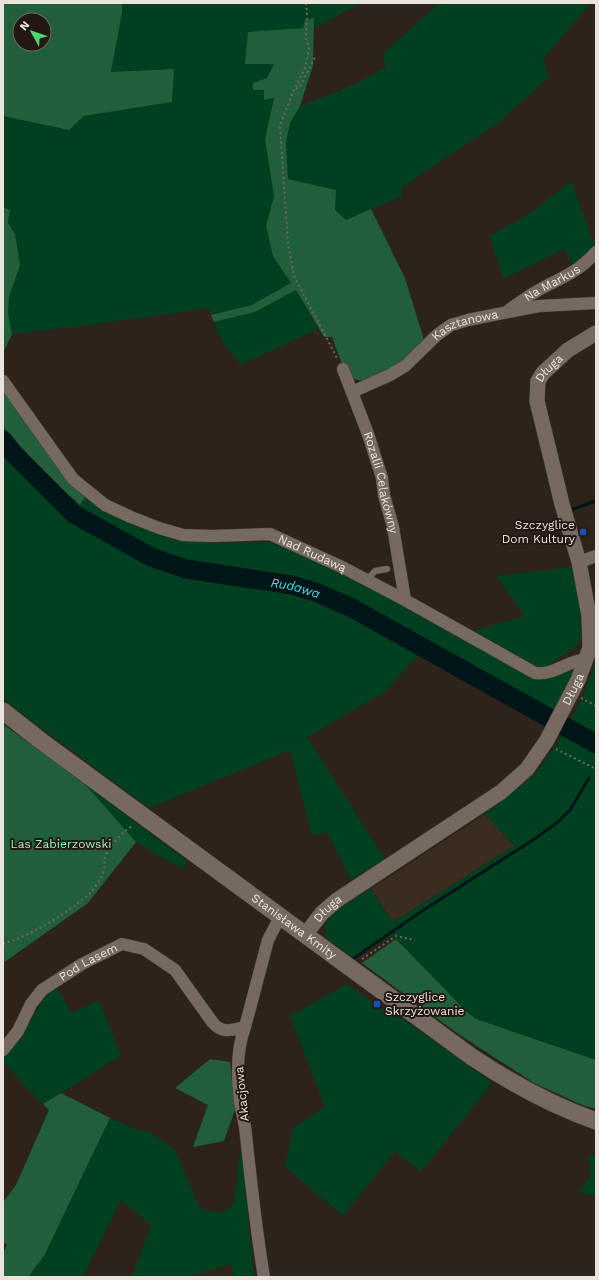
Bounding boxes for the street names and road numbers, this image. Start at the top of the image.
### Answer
street label: Na Markus [522,262,583,304]
street label: Kasztanowa [429,307,500,343]
street label: Długa [532,351,566,385]
street label: Rozalii Celakówny [361,430,401,535]
street label: Nad Rudawą [276,532,349,575]
street label: Długa [559,671,587,708]
street label: Stanisława Kmity [249,891,340,963]
street label: Długa [311,892,345,925]
street label: Pod Lasem [56,940,120,984]
street label: Akacjowa [232,1066,252,1122]

